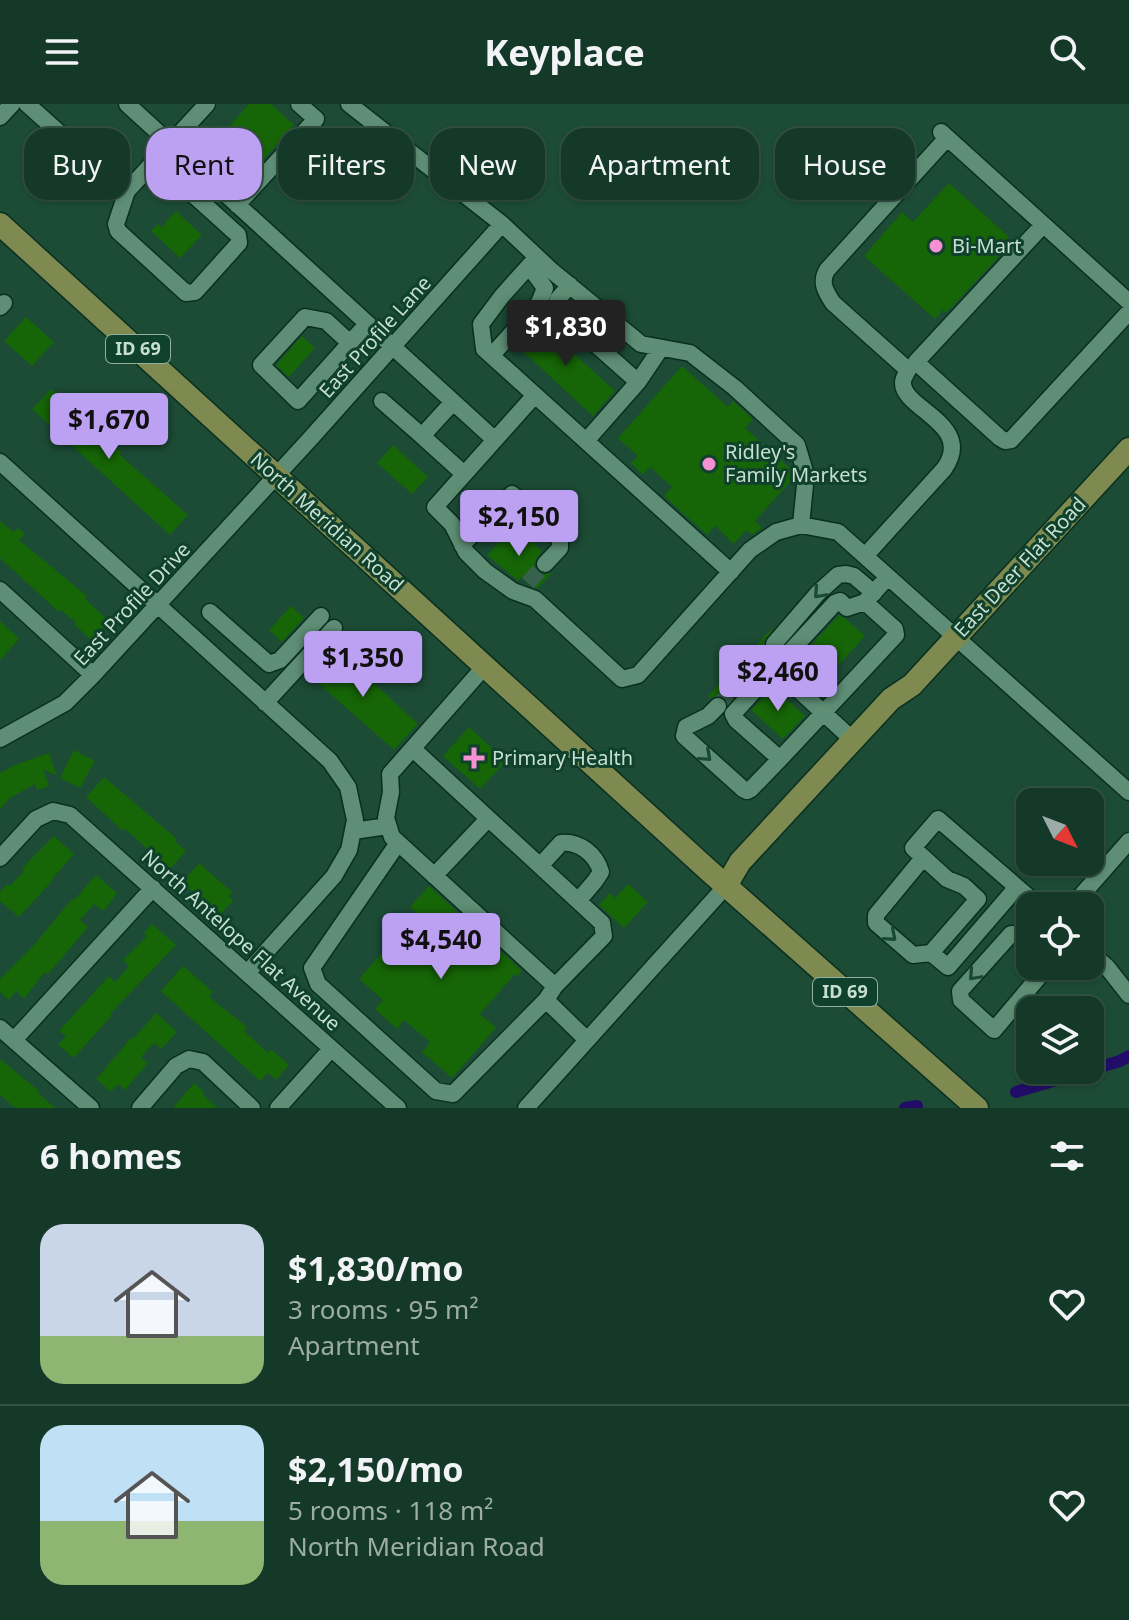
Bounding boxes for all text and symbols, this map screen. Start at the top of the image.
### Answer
text: Keyplace [484,28,645,77]
icon: menu [40,30,84,74]
icon: search [1045,30,1089,74]
chip: Buy [24,128,130,200]
chip: Rent [146,128,262,200]
chip: Filters [278,128,414,200]
chip: New [430,128,545,200]
chip: Apartment [561,128,759,200]
chip: House [775,128,915,200]
place label: Bi-Mart [952,232,1021,259]
marker: Bi-Mart [927,237,945,255]
street label: East Profile Lane [313,270,437,403]
pin: $1,830 [501,300,631,368]
text: $1,830 [525,308,607,344]
road number: ID 69 [106,335,170,363]
pin: $1,670 [44,393,174,461]
text: $1,670 [68,401,150,437]
place label: Ridley's Family Markets [725,438,867,488]
street label: North Meridian Road [245,446,410,598]
marker: Ridley's Family Markets [700,455,718,473]
pin: $2,150 [454,490,584,558]
street label: East Deer Flat Road [948,491,1092,642]
text: $2,150 [478,498,560,534]
street label: East Profile Drive [67,536,196,671]
one-way arrow [815,583,829,598]
pin: $1,350 [298,631,428,699]
text: $1,350 [322,639,404,675]
pin: $2,460 [713,645,843,713]
text: $2,460 [737,653,819,689]
place label: Primary Health [492,744,633,771]
one-way arrow [696,746,711,760]
marker: Primary Health [463,747,485,769]
north arrow [1016,788,1104,876]
map controls [1016,788,1104,1084]
street label: North Antelope Flat Avenue [136,843,347,1036]
button: locate [1016,892,1104,980]
pin: $4,540 [376,913,506,981]
text: $4,540 [400,921,482,957]
one-way arrow [882,926,897,941]
one-way arrow [969,965,984,980]
road number: ID 69 [813,978,877,1006]
button: layers [1016,996,1104,1084]
text: 6 homes [40,1133,182,1179]
icon: filters [1045,1134,1089,1178]
text: $1,830/mo [288,1245,463,1291]
icon: home [104,1256,200,1352]
icon: heart [1045,1282,1089,1326]
text: 3 rooms · 95 m² [288,1291,478,1327]
text: Apartment [288,1327,420,1363]
text: $2,150/mo [288,1446,463,1492]
icon: home [104,1457,200,1553]
icon: heart [1045,1483,1089,1527]
text: 5 rooms · 118 m² [288,1492,493,1528]
text: North Meridian Road [288,1528,545,1564]

